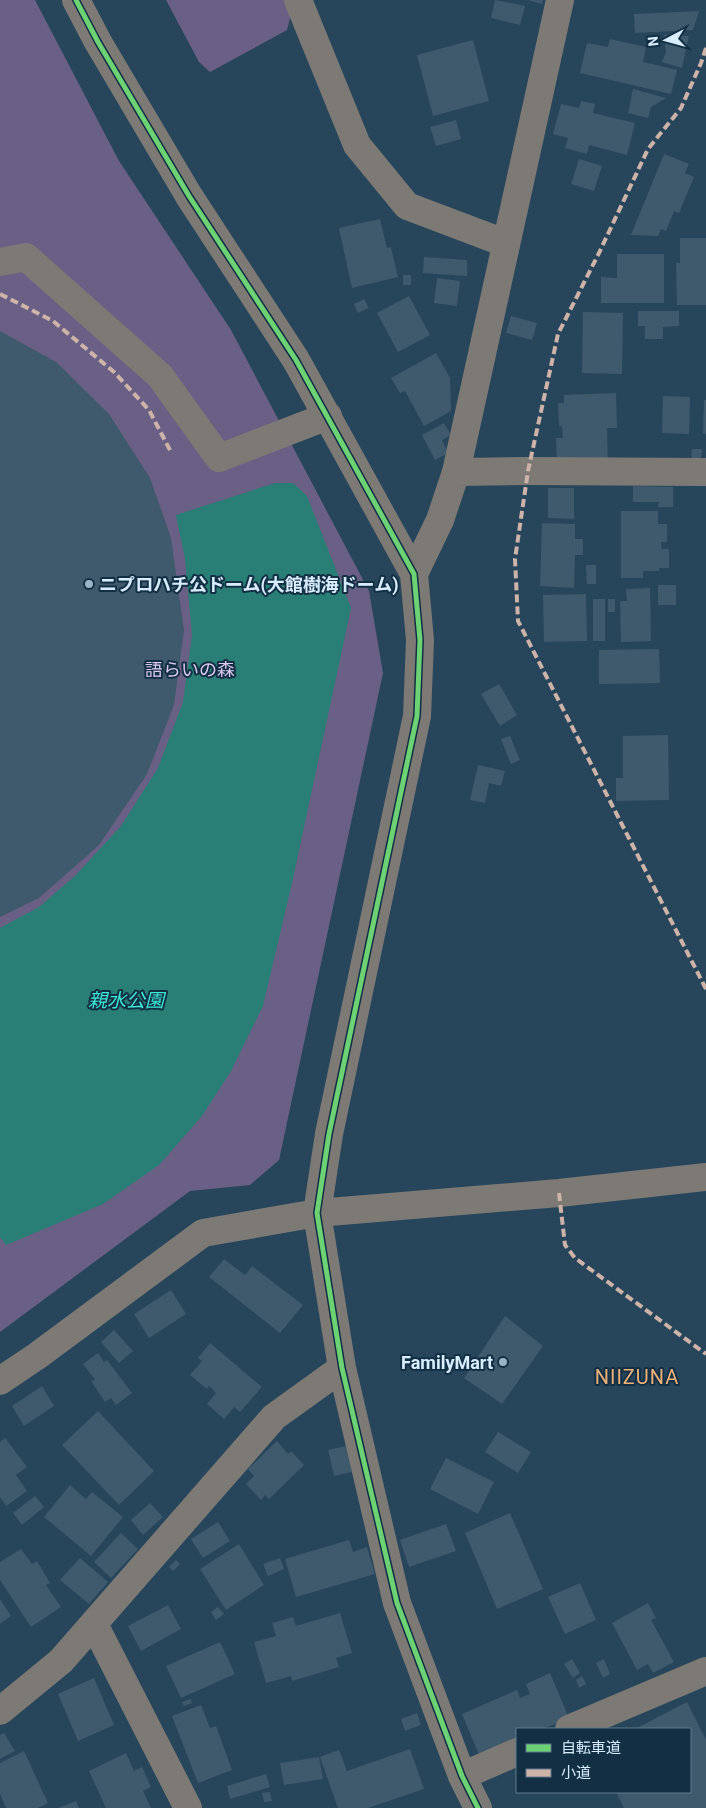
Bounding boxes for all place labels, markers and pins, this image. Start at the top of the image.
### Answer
place label: ニプロハチ公ドーム(大館樹海ドーム) [99,574,399,596]
marker: ニプロハチ公ドーム(大館樹海ドーム) [83,578,95,590]
place label: FamilyMart [401,1352,493,1373]
marker: FamilyMart [497,1356,509,1368]

